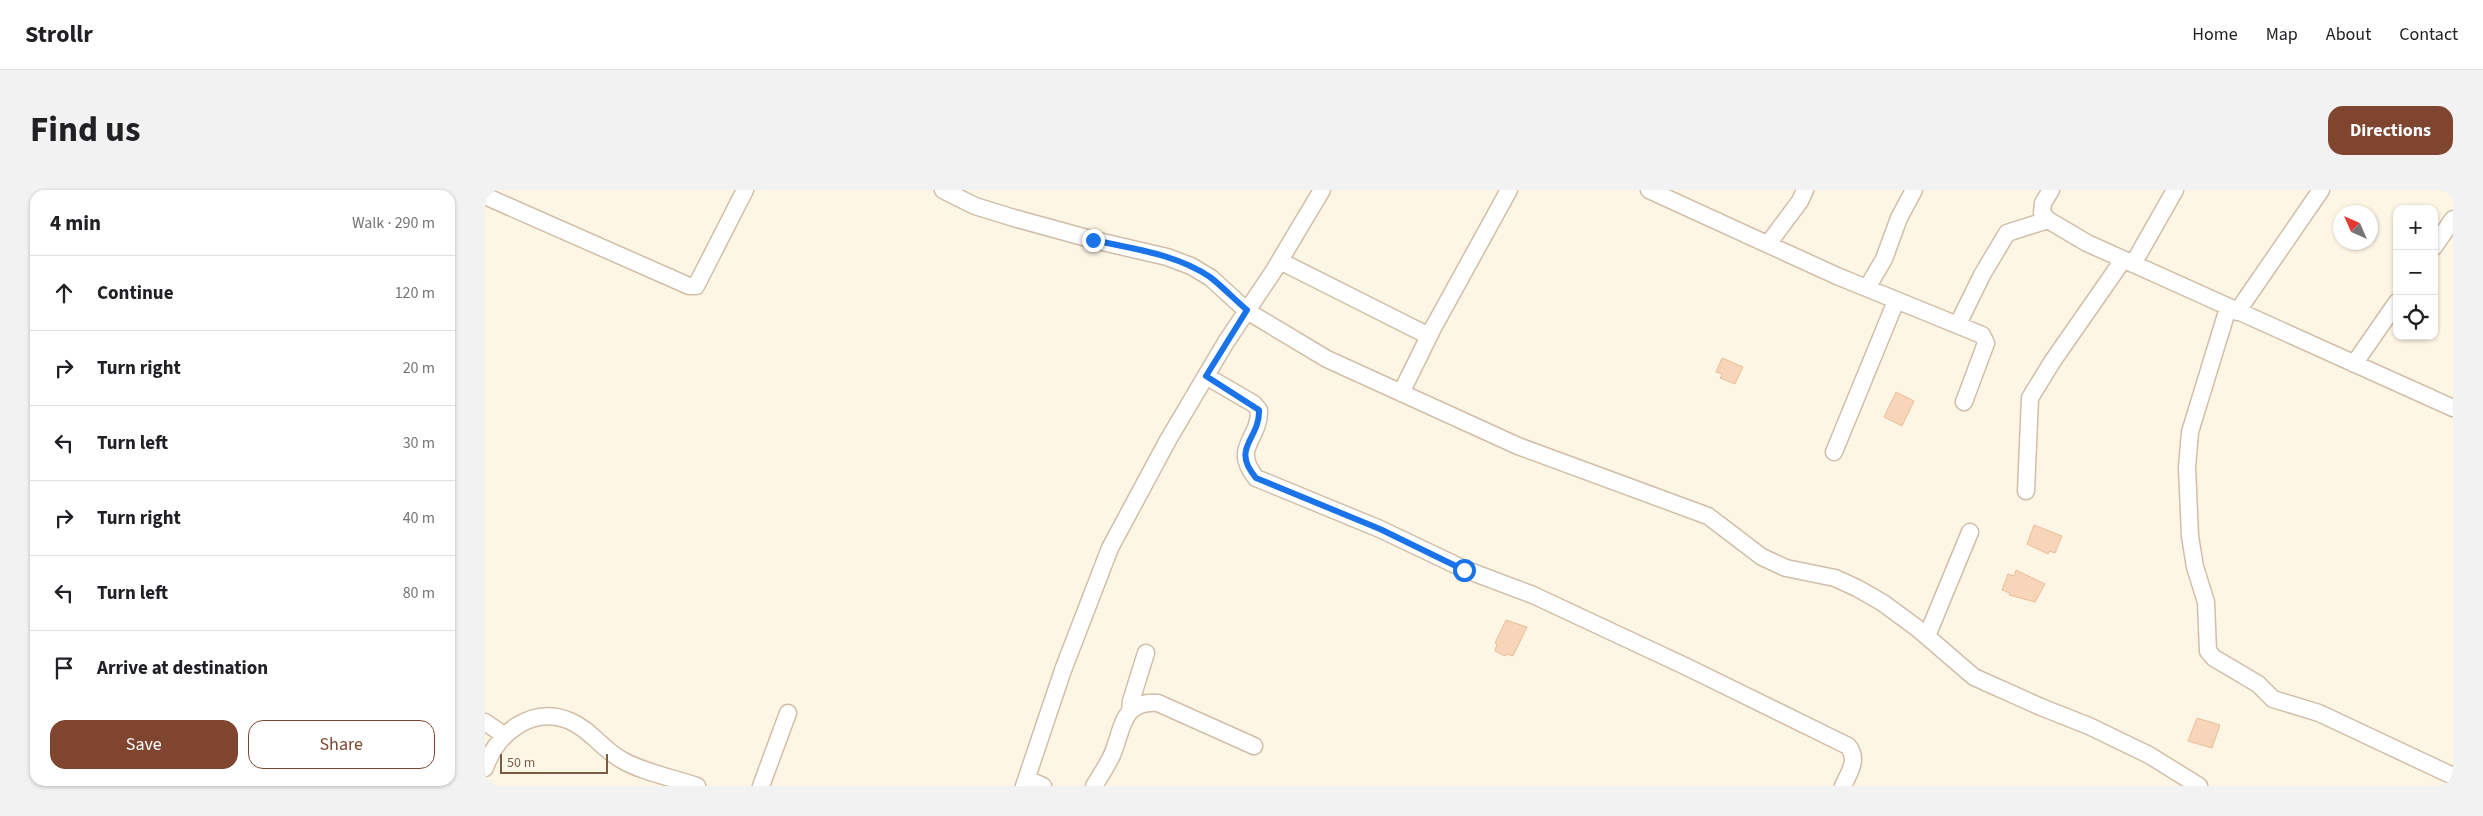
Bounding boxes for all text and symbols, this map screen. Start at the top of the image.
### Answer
text: Strollr [25,17,93,52]
text: Home [2192,22,2238,47]
text: Map [2266,22,2298,47]
text: About [2326,22,2371,47]
text: Contact [2399,22,2458,47]
text: Find us [30,105,140,155]
button: Directions [2328,106,2453,155]
north arrow [2333,205,2378,250]
map controls [2393,205,2438,340]
button: + [2393,205,2438,250]
text: 4 min [50,208,101,238]
text: Walk · 290 m [352,212,435,234]
route end [1082,229,1105,252]
button: − [2393,250,2438,295]
icon: ahead [50,279,78,307]
text: Continue [97,280,174,307]
text: 120 m [395,282,435,304]
button: locate [2393,295,2438,340]
icon: right [50,354,78,382]
text: Turn right [97,355,181,382]
text: 20 m [403,357,435,379]
icon: left [50,429,78,457]
text: Turn left [97,430,168,457]
text: 30 m [403,432,435,454]
icon: right [50,504,78,532]
text: Turn right [97,505,181,532]
text: 40 m [403,507,435,529]
route start [1453,559,1476,582]
icon: left [50,579,78,607]
text: Turn left [97,580,168,607]
text: 80 m [403,582,435,604]
icon: arrive [50,654,78,682]
text: Arrive at destination [97,655,268,682]
button: Save [50,720,238,769]
button: Share [248,720,435,769]
scale bar [500,751,607,774]
text: 50 m [507,753,535,773]

